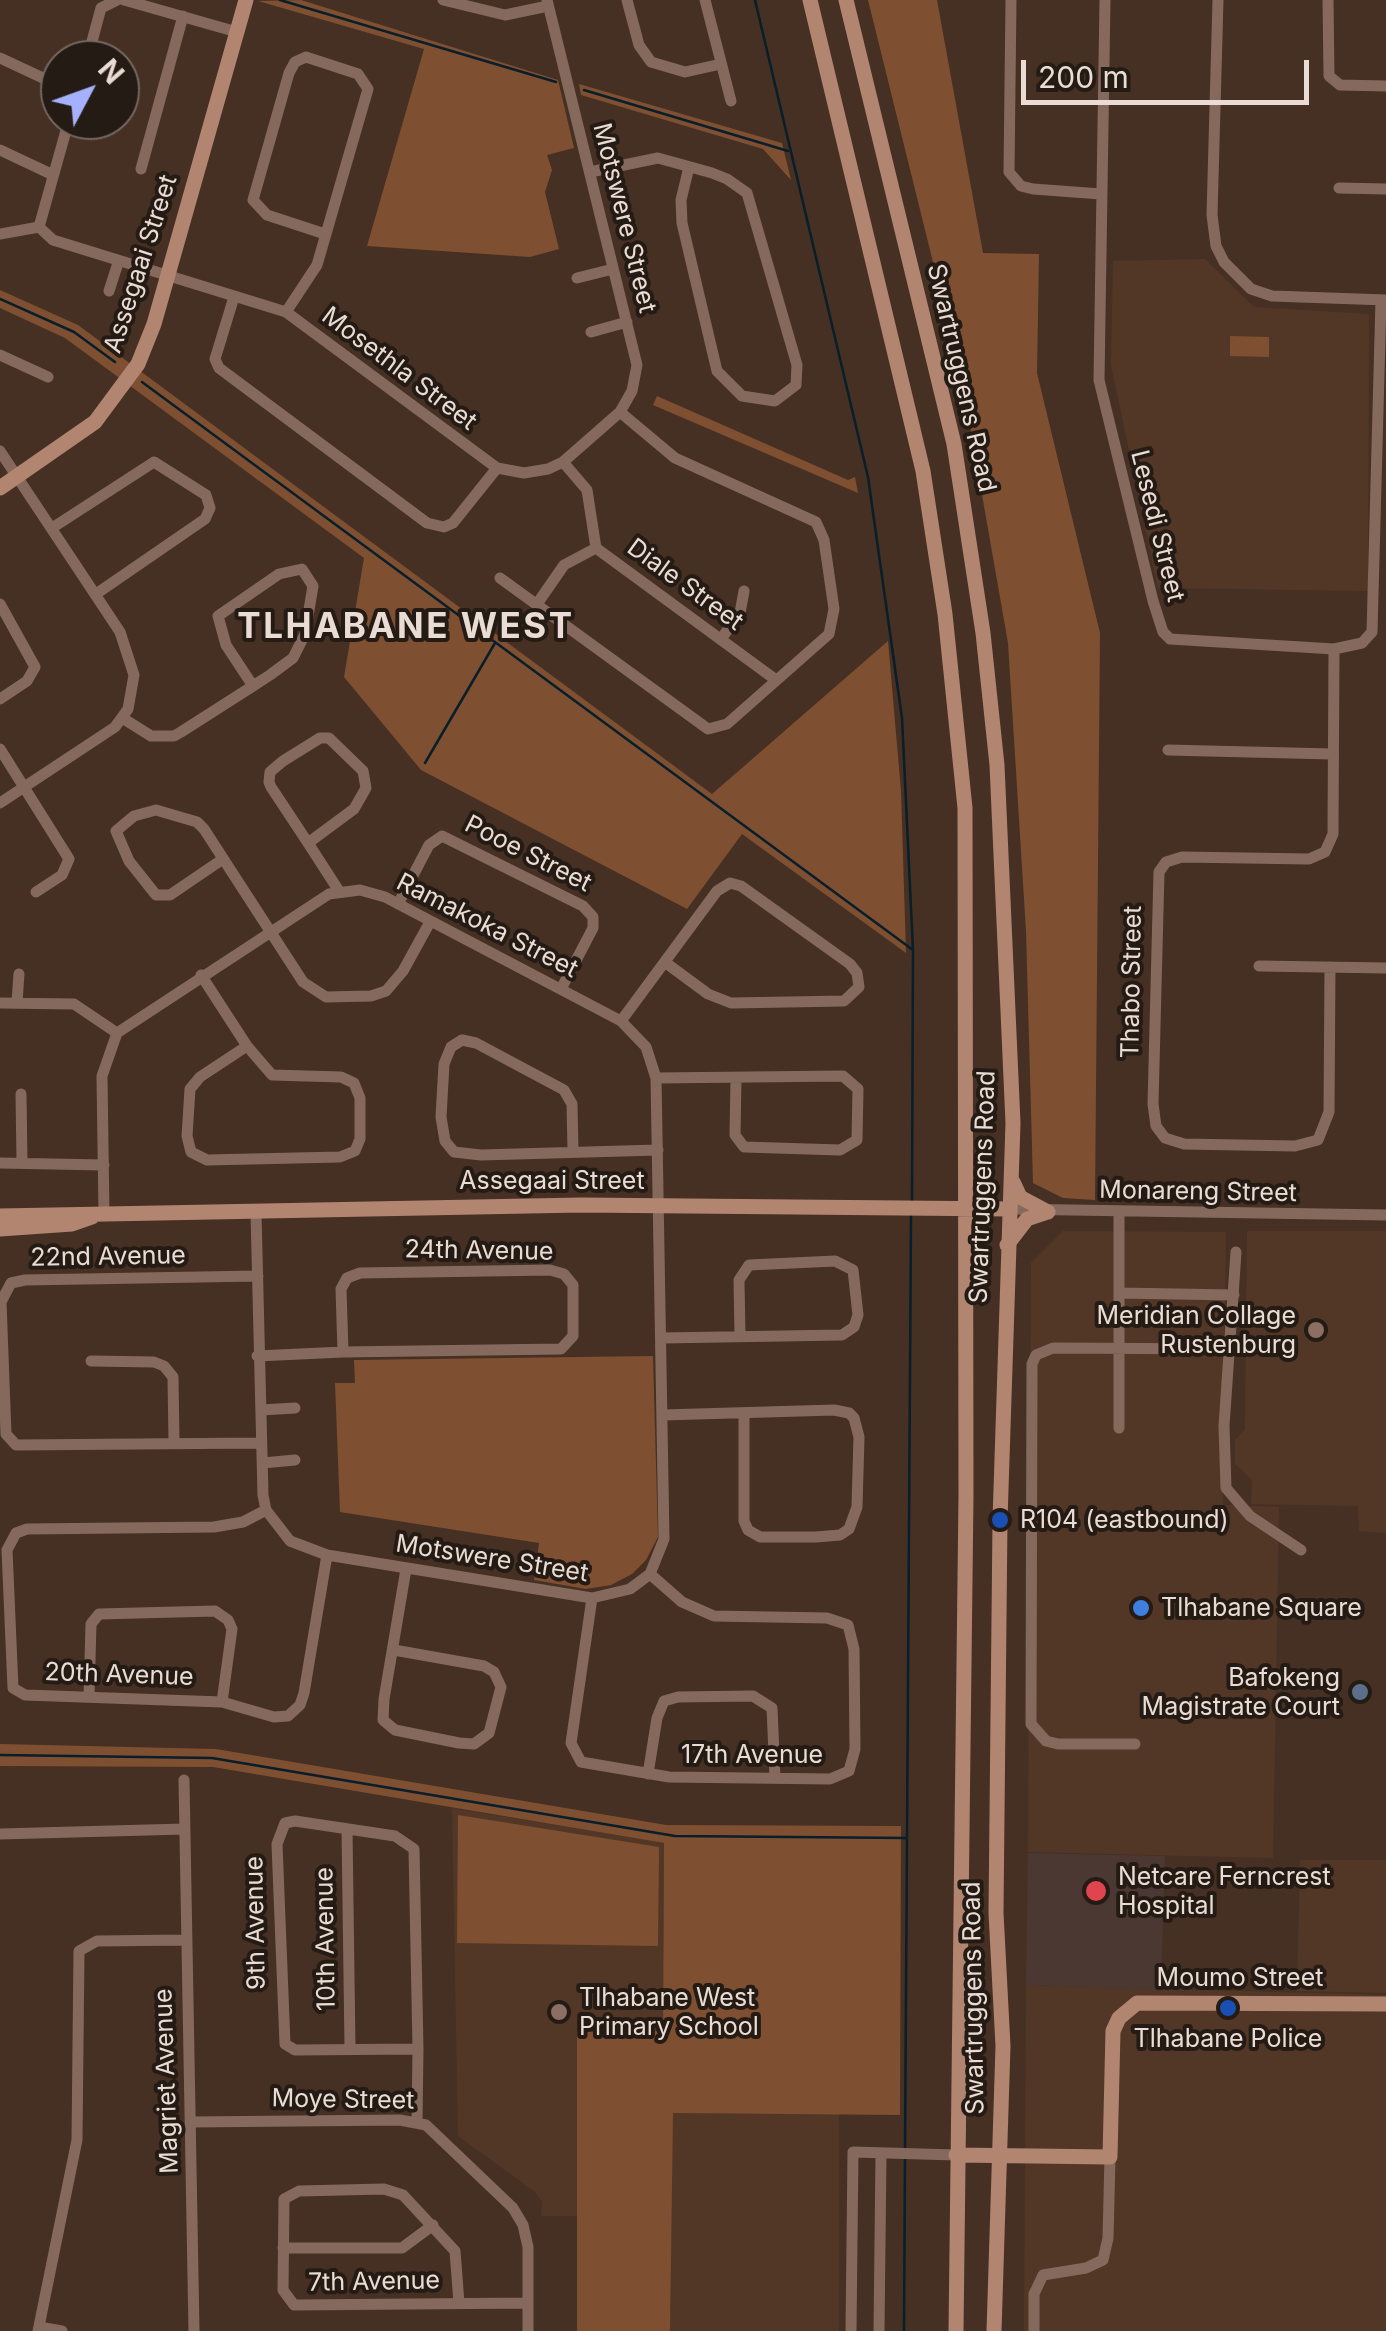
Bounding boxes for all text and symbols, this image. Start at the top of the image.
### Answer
north arrow [40,40,140,140]
scale bar [1026,40,1314,102]
text: N [91,52,131,91]
text: 200 m [1038,59,1129,95]
street label: Motswere Street [586,120,662,316]
street label: Assegaai Street [98,171,184,357]
street label: Swartruggens Road [920,261,1002,495]
street label: Mosethla Street [316,301,482,437]
street label: Lesedi Street [1124,447,1190,605]
street label: Diale Street [621,533,749,637]
district label: TLHABANE WEST [237,606,575,648]
street label: Pooe Street [460,809,596,899]
street label: Ramakoka Street [391,867,583,985]
street label: Thabo Street [1116,905,1148,1059]
street label: Swartruggens Road [964,1070,1002,1304]
street label: Assegaai Street [459,1166,645,1196]
street label: Monareng Street [1099,1175,1297,1209]
street label: 24th Avenue [404,1235,554,1267]
street label: 22nd Avenue [30,1241,186,1273]
place label: Meridian Collage Rustenburg [1096,1301,1296,1360]
marker: Meridian Collage Rustenburg [1305,1319,1327,1341]
place label: R104 (eastbound) [1020,1505,1229,1535]
marker: R104 (eastbound) [989,1509,1011,1531]
street label: Motswere Street [394,1529,590,1589]
place label: Tlhabane Square [1161,1593,1362,1623]
marker: Tlhabane Square [1130,1597,1152,1619]
street label: 20th Avenue [44,1657,194,1693]
place label: Bafokeng Magistrate Court [1142,1663,1340,1722]
marker: Bafokeng Magistrate Court [1349,1681,1371,1703]
street label: 17th Avenue [681,1740,823,1770]
street label: 9th Avenue [240,1856,272,1990]
place label: Netcare Ferncrest Hospital [1118,1862,1331,1921]
street label: 10th Avenue [310,1867,342,2011]
marker: Netcare Ferncrest Hospital [1083,1878,1109,1904]
street label: Swartruggens Road [957,1881,991,2115]
street label: Moumo Street [1157,1963,1323,1993]
place label: Tlhabane West Primary School [579,1983,759,2042]
street label: Magriet Avenue [149,1988,185,2174]
marker: Tlhabane Police [1217,1997,1239,2019]
marker: Tlhabane West Primary School [548,2001,570,2023]
place label: Tlhabane Police [1134,2024,1322,2054]
street label: Moye Street [271,2084,415,2116]
street label: 7th Avenue [308,2266,440,2298]

